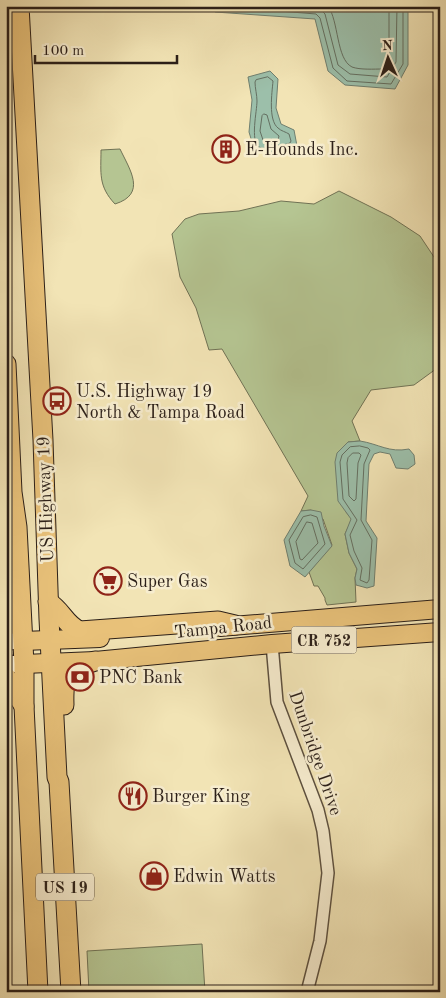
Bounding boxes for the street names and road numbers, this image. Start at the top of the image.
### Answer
street label: US Highway 19 [35,436,57,562]
street label: Tampa Road [173,614,273,642]
road number: CR 752 [292,626,356,654]
street label: Dunbridge Drive [285,689,345,818]
road number: US 19 [36,874,94,900]

